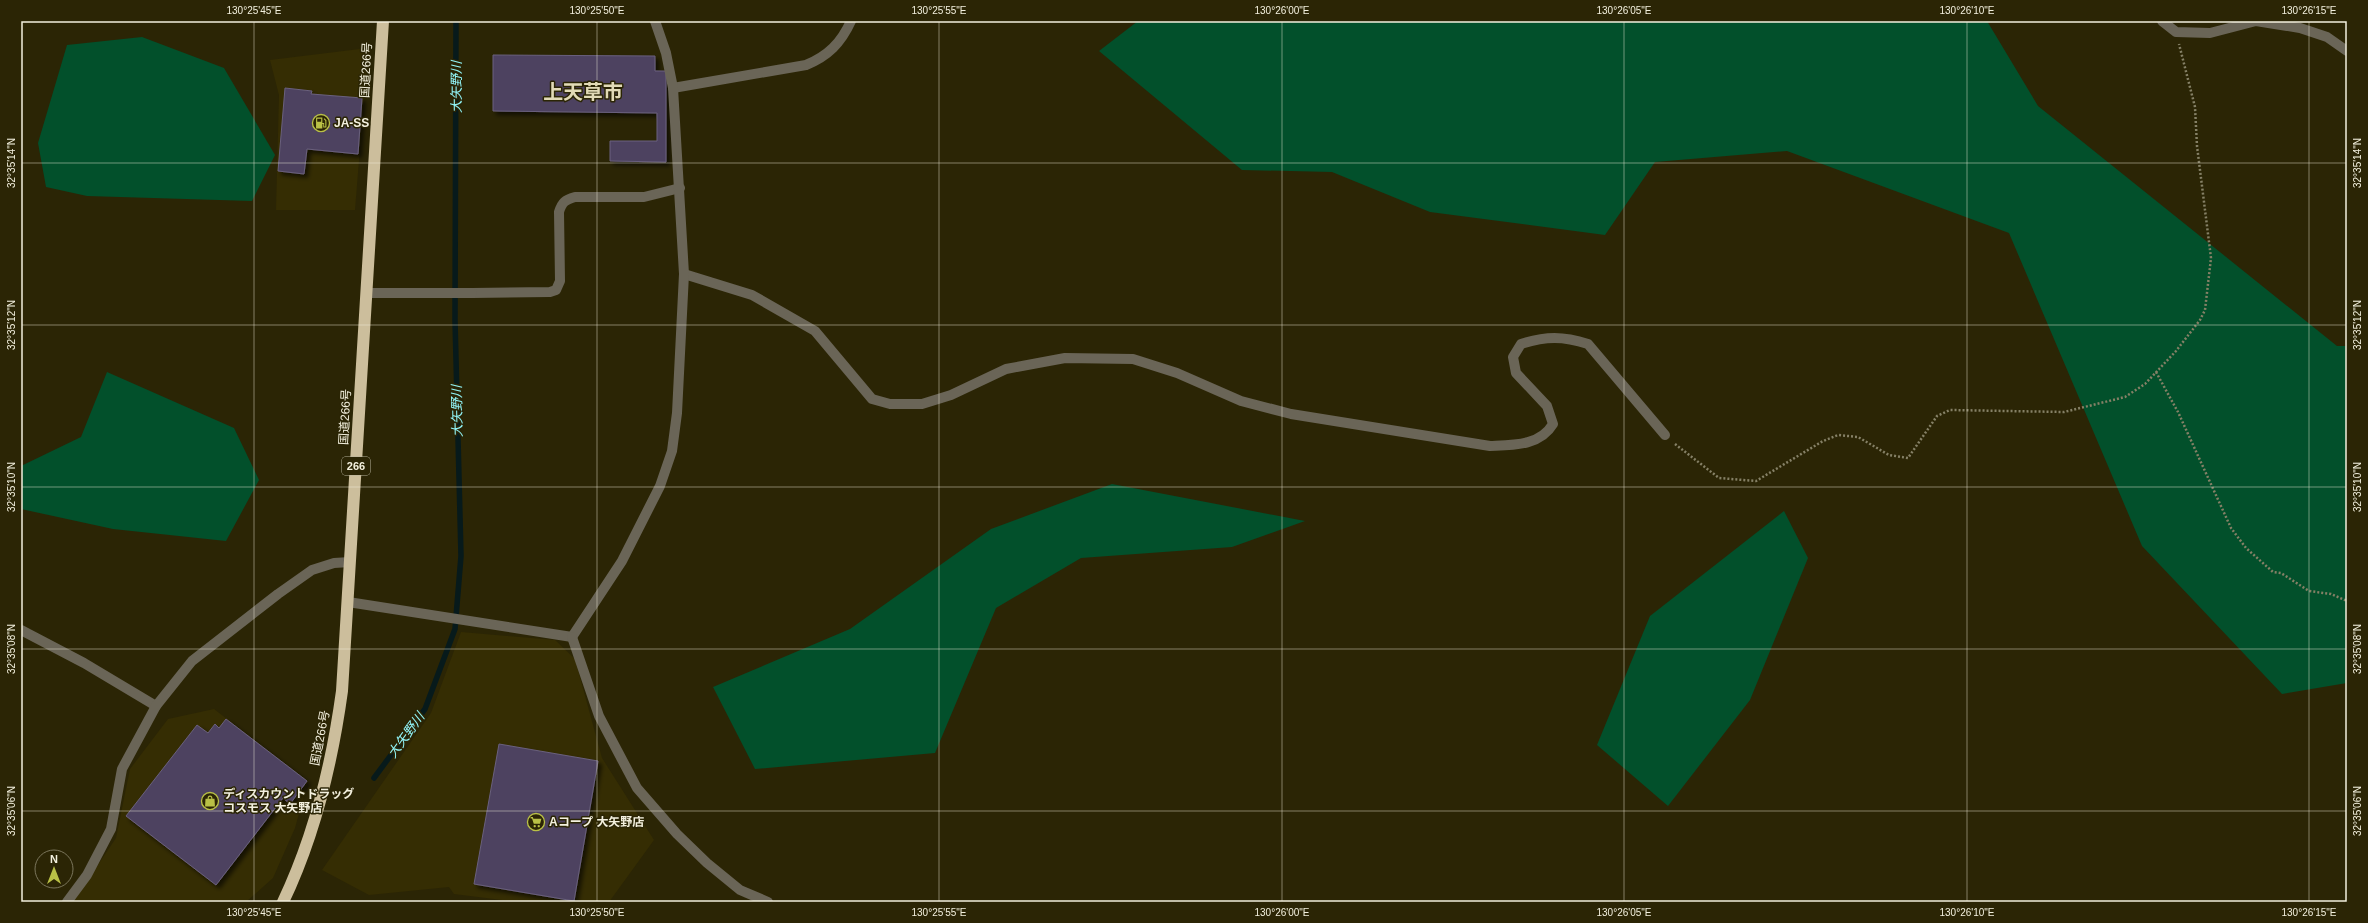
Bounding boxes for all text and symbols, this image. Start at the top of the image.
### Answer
text: 130°25'45"E [226,5,282,16]
text: 130°25'50"E [569,5,625,16]
text: 130°25'55"E [911,5,967,16]
text: 130°26'00"E [1254,5,1310,16]
text: 130°26'05"E [1596,5,1652,16]
text: 130°26'10"E [1939,5,1995,16]
text: 130°26'15"E [2281,5,2337,16]
street label: 国道266号 [358,42,374,98]
water label: 大矢野川 [449,59,464,113]
district label: 上天草市 [543,81,623,103]
fuel station icon: JA-SS [311,113,331,133]
place label: JA-SS [334,116,369,130]
text: 32°35'14"N [6,138,17,188]
text: 32°35'14"N [2352,138,2363,188]
text: 32°35'12"N [6,300,17,350]
text: 32°35'12"N [2352,300,2363,350]
water label: 大矢野川 [449,383,465,437]
street label: 国道266号 [337,389,353,445]
road number: 266 [342,457,370,475]
text: 32°35'10"N [6,462,17,512]
text: 32°35'10"N [2352,462,2363,512]
text: 32°35'08"N [6,624,17,674]
text: 32°35'08"N [2352,624,2363,674]
water label: 大矢野川 [385,708,429,760]
street label: 国道266号 [308,709,332,767]
text: 32°35'06"N [6,786,17,836]
text: 32°35'06"N [2352,786,2363,836]
place label: ディスカウントドラッグ コスモス 大矢野店 [223,787,354,815]
shop icon: ディスカウントドラッグ コスモス 大矢野店 [200,791,220,811]
supermarket icon: Aコープ 大矢野店 [526,812,546,832]
place label: Aコープ 大矢野店 [549,815,644,829]
north arrow [34,849,74,889]
text: N [50,853,58,865]
text: 130°25'45"E [226,907,282,918]
text: 130°25'50"E [569,907,625,918]
text: 130°25'55"E [911,907,967,918]
text: 130°26'00"E [1254,907,1310,918]
text: 130°26'05"E [1596,907,1652,918]
text: 130°26'10"E [1939,907,1995,918]
text: 130°26'15"E [2281,907,2337,918]

